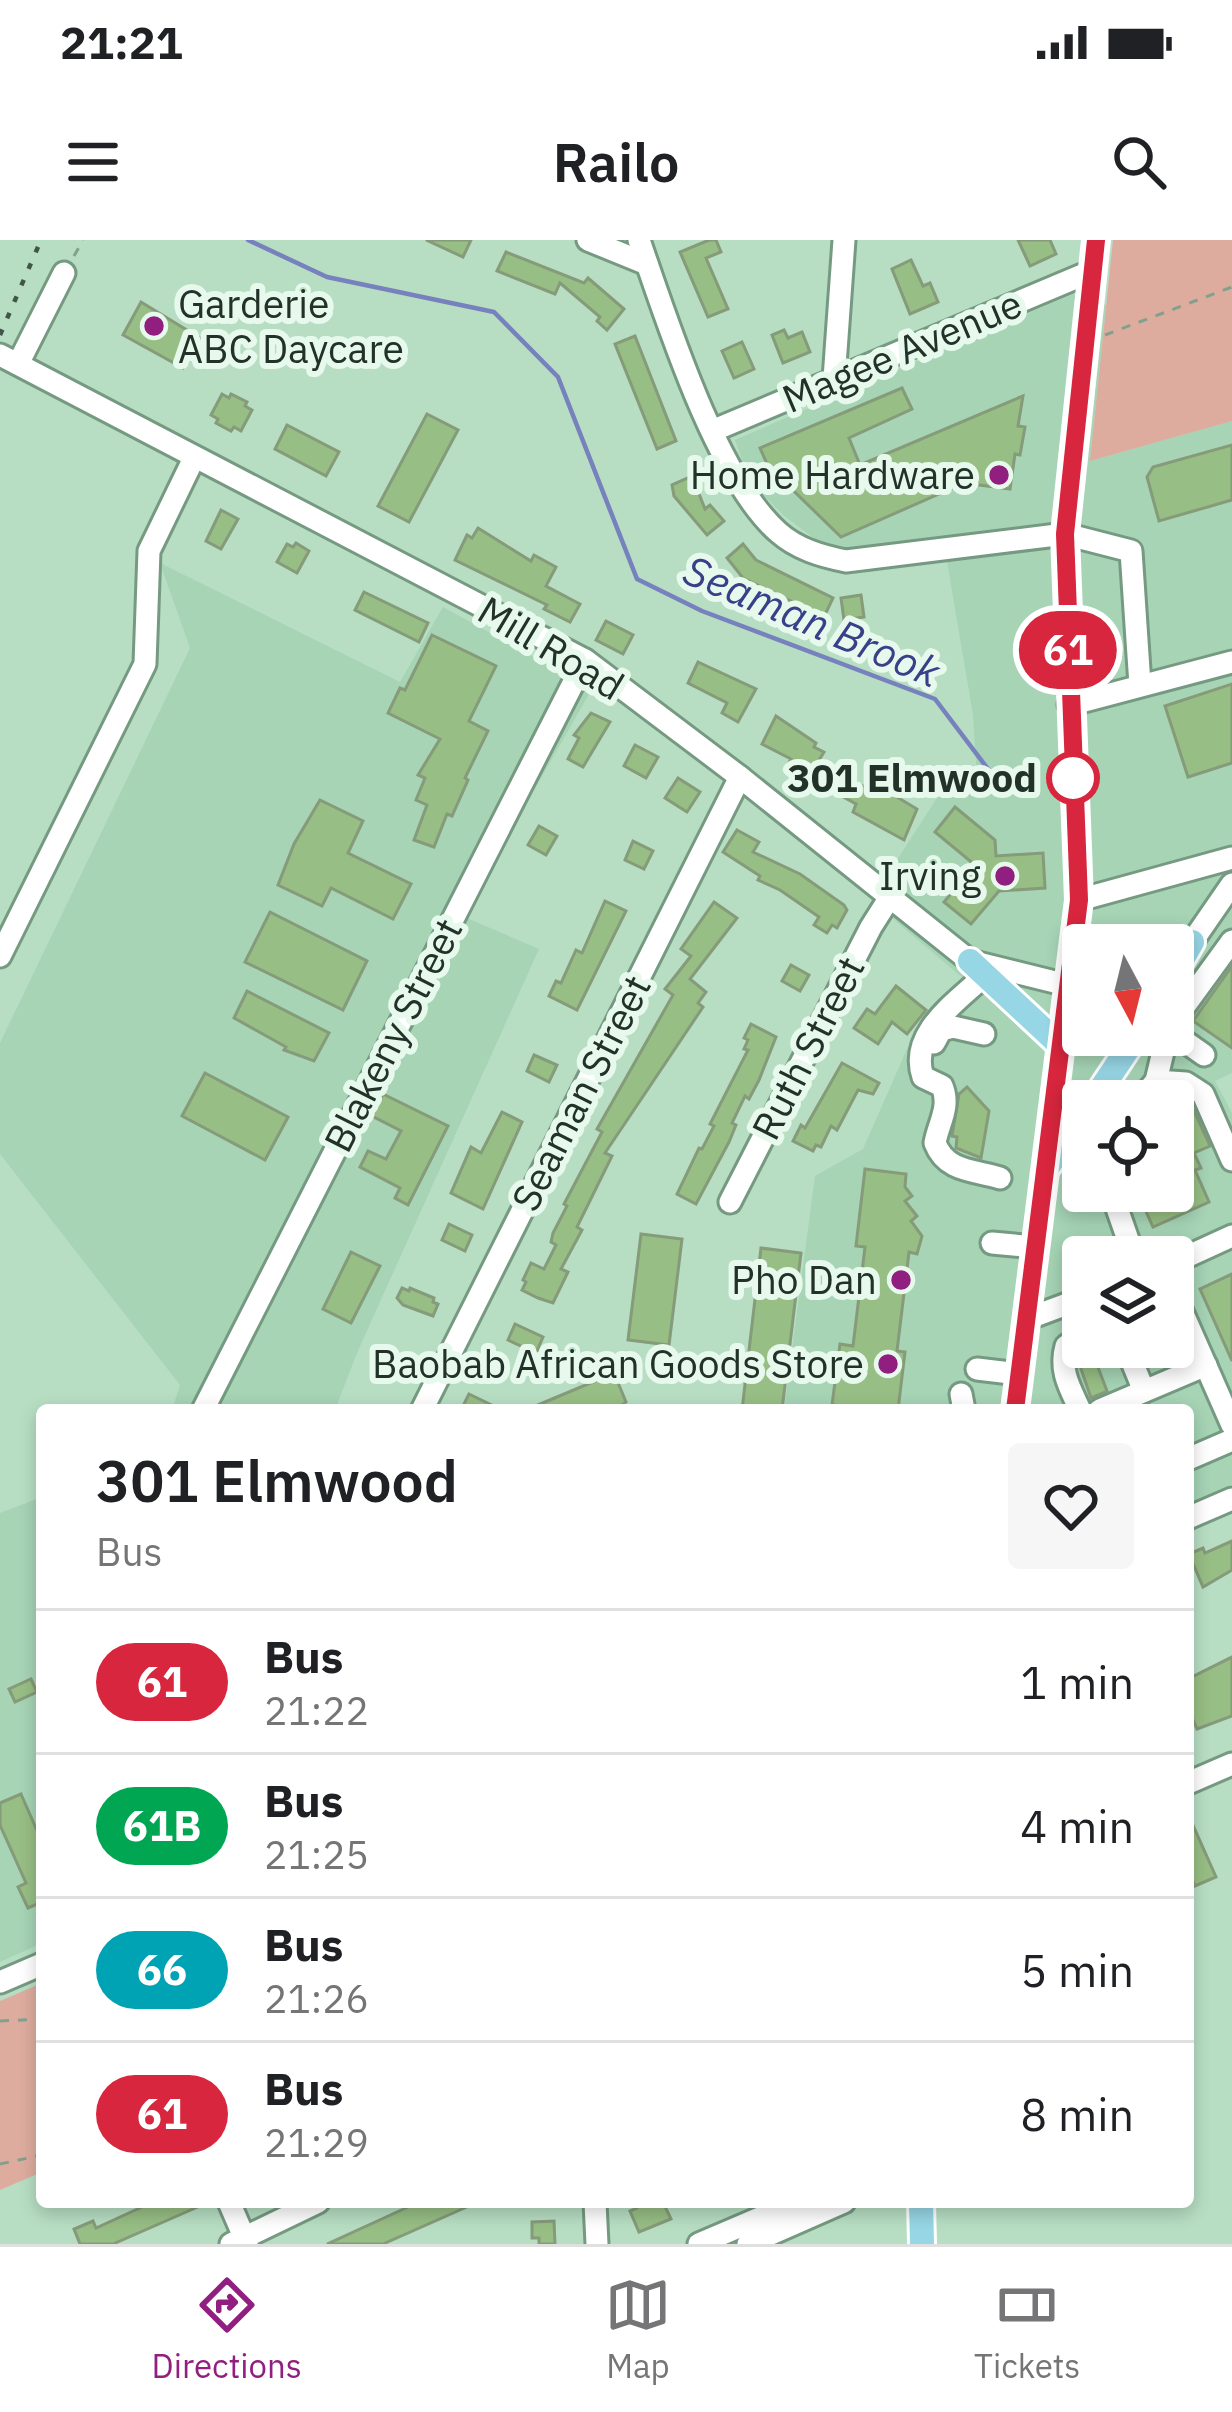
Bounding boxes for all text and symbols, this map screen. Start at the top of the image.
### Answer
text: 21:21 [60,13,183,71]
text: Railo [553,127,679,197]
icon: menu [60,129,126,195]
icon: search [1106,129,1172,195]
street label: Magee Avenue [774,277,1029,424]
place label: Garderie ABC Daycare [178,278,404,374]
marker: Garderie ABC Daycare [141,313,167,339]
place label: Home Hardware [690,449,975,500]
marker: Home Hardware [986,462,1012,488]
water label: Seaman Brook [676,542,950,700]
street label: Mill Road [469,584,634,711]
line badge: 61 [1014,611,1122,689]
text: 61 [1043,622,1093,677]
place label: 301 Elmwood [787,752,1037,803]
marker: 301 Elmwood [1048,753,1098,803]
place label: Irving [879,850,981,901]
marker: Irving [992,863,1018,889]
street label: Blakeny Street [312,909,473,1160]
north arrow [1062,924,1194,1056]
map controls [1062,924,1194,1368]
street label: Ruth Street [740,947,875,1148]
street label: Seaman Street [499,966,662,1219]
button: locate [1062,1080,1194,1212]
button: layers [1062,1236,1194,1368]
place label: Pho Dan [731,1254,877,1305]
marker: Pho Dan [888,1267,914,1293]
place label: Baobab African Goods Store [372,1338,864,1389]
marker: Baobab African Goods Store [875,1351,901,1377]
button: heart [1008,1443,1134,1569]
text: 301 Elmwood [96,1444,458,1518]
text: Bus [96,1526,163,1577]
text: Bus [264,1627,344,1685]
text: 1 min [1020,1653,1134,1711]
text: 61 [137,1654,187,1709]
text: 21:22 [264,1685,369,1736]
text: Bus [264,1771,344,1829]
text: 4 min [1020,1797,1134,1855]
text: 61B [123,1798,201,1853]
text: 21:25 [264,1829,369,1880]
text: Bus [264,1915,344,1973]
text: 5 min [1020,1941,1134,1999]
text: 66 [137,1942,187,1997]
text: 21:26 [264,1973,369,2024]
text: Bus [264,2059,344,2117]
text: 8 min [1020,2085,1134,2143]
text: 61 [137,2086,187,2141]
text: 21:29 [264,2117,369,2168]
tab: Directions [152,2272,302,2387]
tab: Map [605,2272,671,2387]
tab: Tickets [974,2272,1080,2387]

